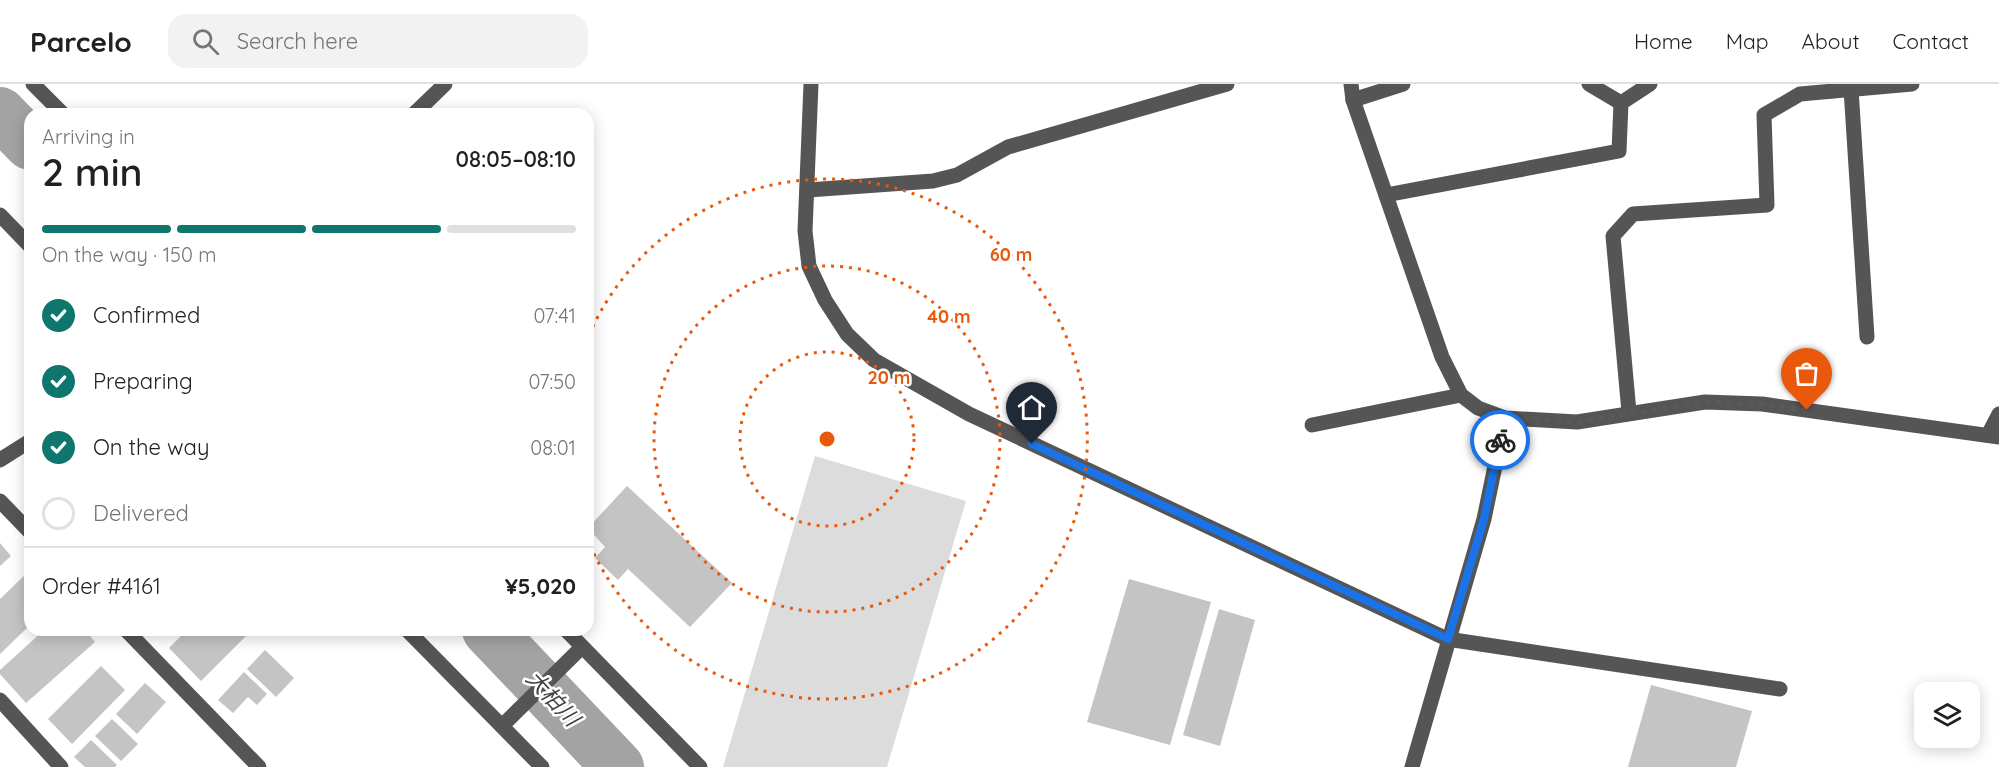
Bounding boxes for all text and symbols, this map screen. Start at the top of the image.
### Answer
search box [168,14,588,68]
text: Parcelo [30,24,132,59]
icon: search [189,25,222,58]
text: Search here [237,27,358,55]
text: Home [1634,28,1693,54]
text: Map [1726,28,1769,54]
text: About [1802,28,1860,54]
text: Contact [1893,28,1969,54]
text: Arriving in [42,124,135,149]
text: 08:05–08:10 [456,145,576,173]
text: 2 min [42,147,143,196]
text: On the way · 150 m [42,242,217,267]
text: 60 m [990,243,1032,266]
icon: check [42,299,75,332]
text: Confirmed [93,301,200,329]
text: 07:41 [533,303,576,328]
text: 40 m [927,305,971,328]
pin [1781,348,1832,410]
icon: bag [1790,357,1823,390]
icon: check [42,365,75,398]
text: 20 m [868,366,910,389]
text: Preparing [93,367,193,395]
text: 07:50 [528,369,576,394]
pin [1006,382,1057,444]
icon: home [1015,391,1048,424]
courier [1470,410,1530,470]
icon: bike [1484,424,1517,457]
centre of rings [817,429,837,449]
icon: check [42,431,75,464]
text: On the way [93,433,209,461]
text: 08:01 [530,435,576,460]
text: Delivered [93,499,189,527]
text: Order #4161 [42,572,161,600]
text: ¥5,020 [505,572,576,600]
water label: 大柏川 [520,664,587,733]
map controls [1914,682,1980,748]
button: layers [1914,682,1980,748]

